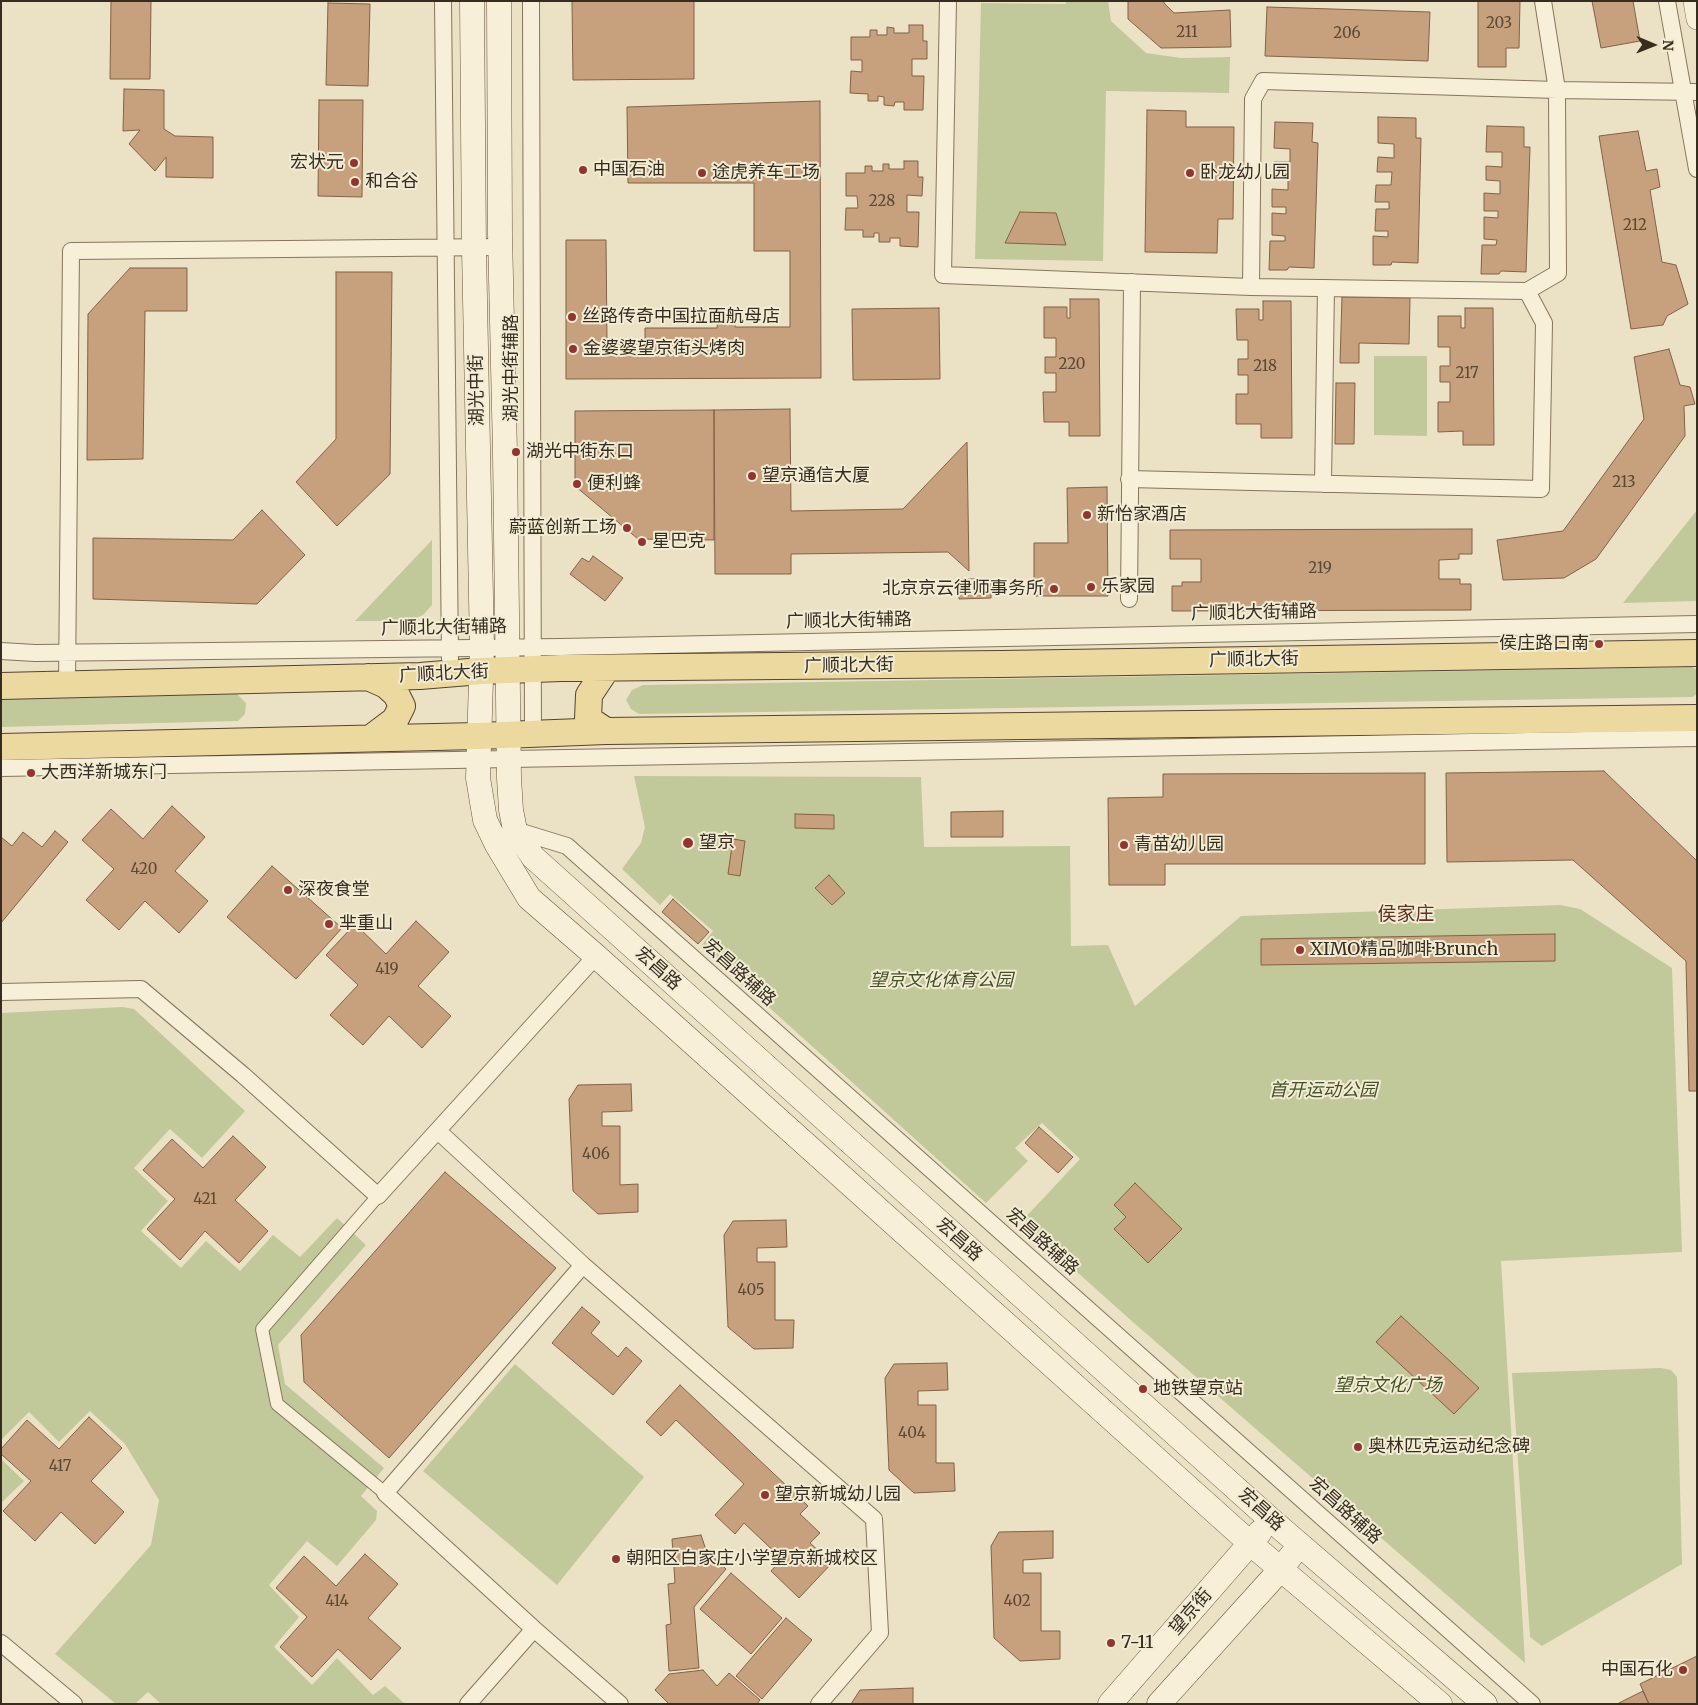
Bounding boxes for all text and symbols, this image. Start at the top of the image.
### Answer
house number: 203 [1486,15,1512,33]
north arrow [1628,20,1678,70]
house number: 211 [1176,24,1198,42]
house number: 206 [1333,25,1361,43]
text: N [1659,40,1677,51]
place label: 宏状元 [290,152,344,174]
marker: 宏状元 [348,157,360,169]
place label: 中国石油 [593,159,665,181]
place label: 途虎养车工场 [712,162,820,184]
place label: 卧龙幼儿园 [1200,162,1290,184]
marker: 中国石油 [577,164,589,176]
marker: 途虎养车工场 [696,167,708,179]
marker: 卧龙幼儿园 [1184,167,1196,179]
place label: 和合谷 [365,171,419,193]
marker: 和合谷 [349,176,361,188]
house number: 228 [869,193,895,211]
house number: 212 [1623,217,1647,235]
place label: 丝路传奇中国拉面航母店 [582,306,780,328]
marker: 丝路传奇中国拉面航母店 [566,311,578,323]
street label: 湖光中街辅路 [501,314,523,422]
place label: 金婆婆望京街头烤肉 [583,338,745,360]
marker: 金婆婆望京街头烤肉 [567,343,579,355]
street label: 湖光中街 [466,354,488,426]
house number: 220 [1059,356,1085,374]
house number: 218 [1253,358,1277,376]
house number: 217 [1456,365,1478,383]
place label: 湖光中街东口 [526,441,634,463]
marker: 湖光中街东口 [510,446,522,458]
place label: 望京通信大厦 [762,465,870,487]
marker: 望京通信大厦 [746,470,758,482]
place label: 便利蜂 [587,473,641,495]
house number: 213 [1612,474,1636,492]
marker: 便利蜂 [571,478,583,490]
place label: 新怡家酒店 [1097,504,1187,526]
marker: 新怡家酒店 [1081,509,1093,521]
place label: 蔚蓝创新工场 [509,517,617,539]
marker: 蔚蓝创新工场 [621,522,633,534]
place label: 星巴克 [652,531,706,553]
marker: 星巴克 [636,536,648,548]
house number: 219 [1308,560,1332,578]
place label: 乐家园 [1101,576,1155,598]
place label: 北京京云律师事务所 [882,578,1044,600]
marker: 乐家园 [1085,581,1097,593]
marker: 北京京云律师事务所 [1048,583,1060,595]
street label: 广顺北大街辅路 [1191,601,1317,625]
street label: 广顺北大街辅路 [786,609,912,633]
street label: 广顺北大街辅路 [381,616,507,640]
place label: 侯庄路口南 [1499,633,1589,655]
marker: 侯庄路口南 [1593,638,1605,650]
street label: 广顺北大街 [1209,648,1299,672]
street label: 广顺北大街 [804,654,894,678]
street label: 广顺北大街 [398,661,490,687]
place label: 大西洋新城东门 [41,762,167,784]
marker: 大西洋新城东门 [25,767,37,779]
place label: 望京 [699,832,735,854]
place label: 青苗幼儿园 [1134,834,1224,856]
marker: 望京 [681,836,695,850]
marker: 青苗幼儿园 [1118,839,1130,851]
house number: 420 [131,861,157,879]
place label: 深夜食堂 [298,879,370,901]
marker: 深夜食堂 [282,884,294,896]
district label: 侯家庄 [1378,904,1434,926]
place label: 芈重山 [339,913,393,935]
marker: 芈重山 [323,918,335,930]
street label: 宏昌路辅路 [698,935,780,1011]
place label: XIMO精品咖啡·Brunch [1310,939,1498,961]
street label: 宏昌路 [631,943,685,995]
marker: XIMO精品咖啡·Brunch [1294,944,1306,956]
house number: 419 [375,961,399,979]
park label: 望京文化体育公园 [869,970,1013,992]
park label: 首开运动公园 [1269,1080,1377,1102]
house number: 406 [582,1146,610,1164]
house number: 421 [193,1191,217,1209]
street label: 宏昌路辅路 [1001,1204,1083,1280]
street label: 宏昌路 [932,1214,986,1266]
house number: 405 [737,1282,765,1300]
park label: 望京文化广场 [1334,1375,1442,1397]
place label: 地铁望京站 [1153,1378,1243,1400]
marker: 地铁望京站 [1137,1383,1149,1395]
house number: 404 [898,1425,926,1443]
place label: 奥林匹克运动纪念碑 [1368,1436,1530,1458]
marker: 奥林匹克运动纪念碑 [1352,1441,1364,1453]
house number: 417 [49,1458,71,1476]
street label: 宏昌路辅路 [1304,1473,1386,1549]
place label: 望京新城幼儿园 [775,1484,901,1506]
street label: 宏昌路 [1234,1484,1288,1536]
marker: 望京新城幼儿园 [759,1489,771,1501]
place label: 朝阳区白家庄小学望京新城校区 [626,1548,878,1570]
marker: 朝阳区白家庄小学望京新城校区 [610,1553,622,1565]
street label: 望京街 [1165,1585,1217,1639]
house number: 414 [325,1593,349,1611]
house number: 402 [1003,1593,1031,1611]
place label: 7-11 [1121,1632,1153,1654]
marker: 7-11 [1105,1637,1117,1649]
place label: 中国石化 [1601,1659,1673,1681]
marker: 中国石化 [1677,1664,1689,1676]

